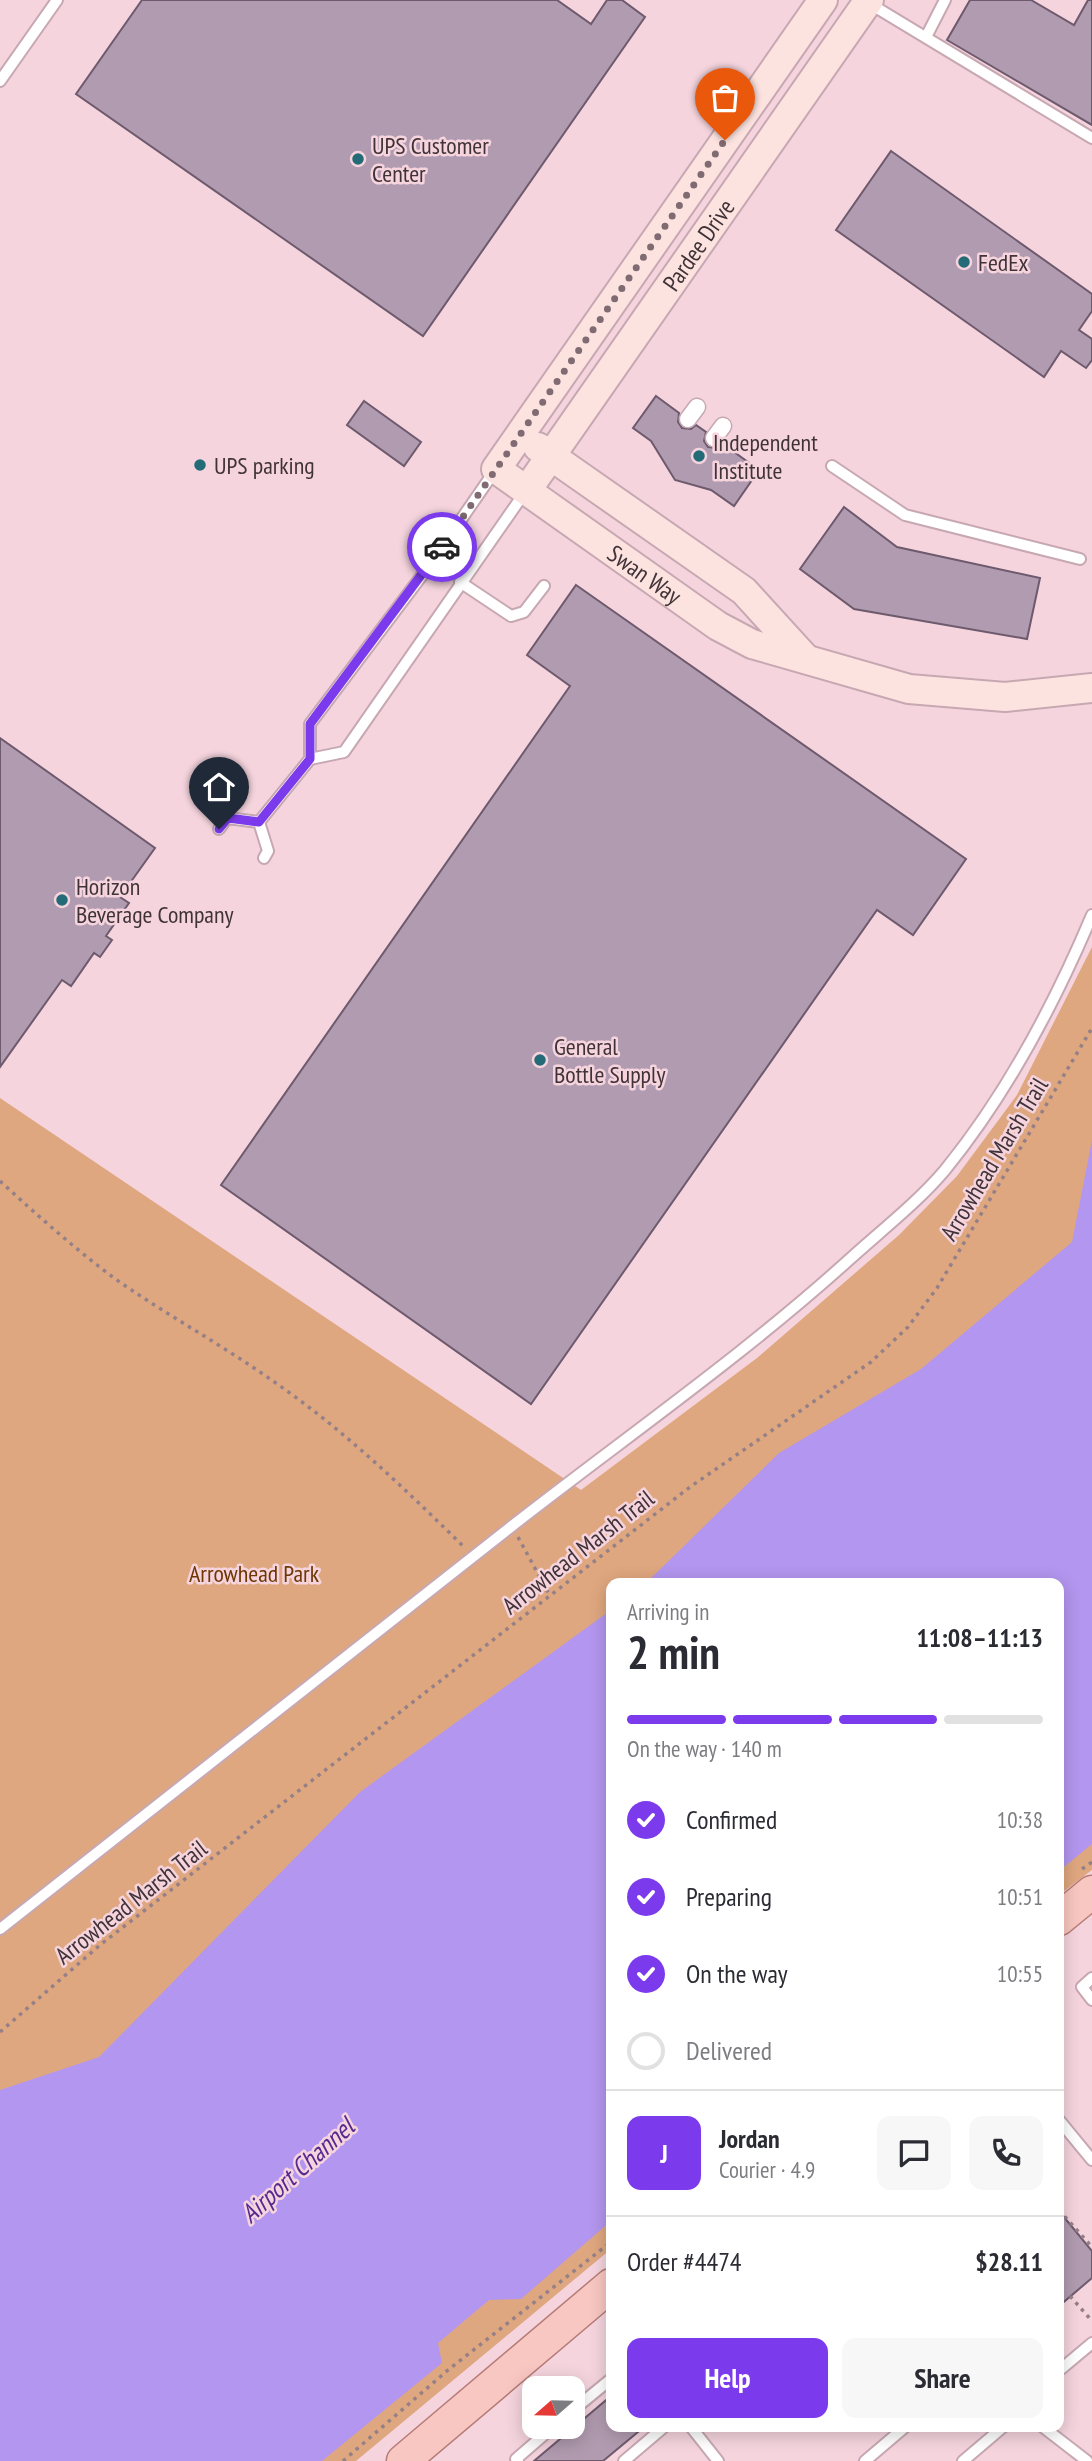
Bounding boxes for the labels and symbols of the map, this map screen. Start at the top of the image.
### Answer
pin [695,68,755,140]
place label: UPS Customer Center [372,130,489,189]
marker: UPS Customer Center [350,151,366,167]
street label: Pardee Drive [655,193,741,297]
place label: FedEx [978,247,1029,278]
marker: FedEx [956,254,972,270]
place label: Independent Institute [713,427,818,486]
marker: Independent Institute [691,448,707,464]
place label: UPS parking [214,450,315,481]
marker: UPS parking [192,457,208,473]
courier [407,512,477,582]
street label: Swan Way [602,538,688,611]
pin [189,757,249,829]
place label: Horizon Beverage Company [76,871,234,930]
marker: Horizon Beverage Company [54,892,70,908]
place label: General Bottle Supply [554,1031,666,1090]
marker: General Bottle Supply [532,1052,548,1068]
street label: Arrowhead Marsh Trail [933,1072,1055,1246]
street label: Arrowhead Marsh Trail [496,1483,661,1621]
park label: Arrowhead Park [189,1558,320,1589]
street label: Arrowhead Marsh Trail [49,1833,214,1971]
water label: Airport Channel [233,2108,363,2230]
north arrow [522,2376,584,2440]

